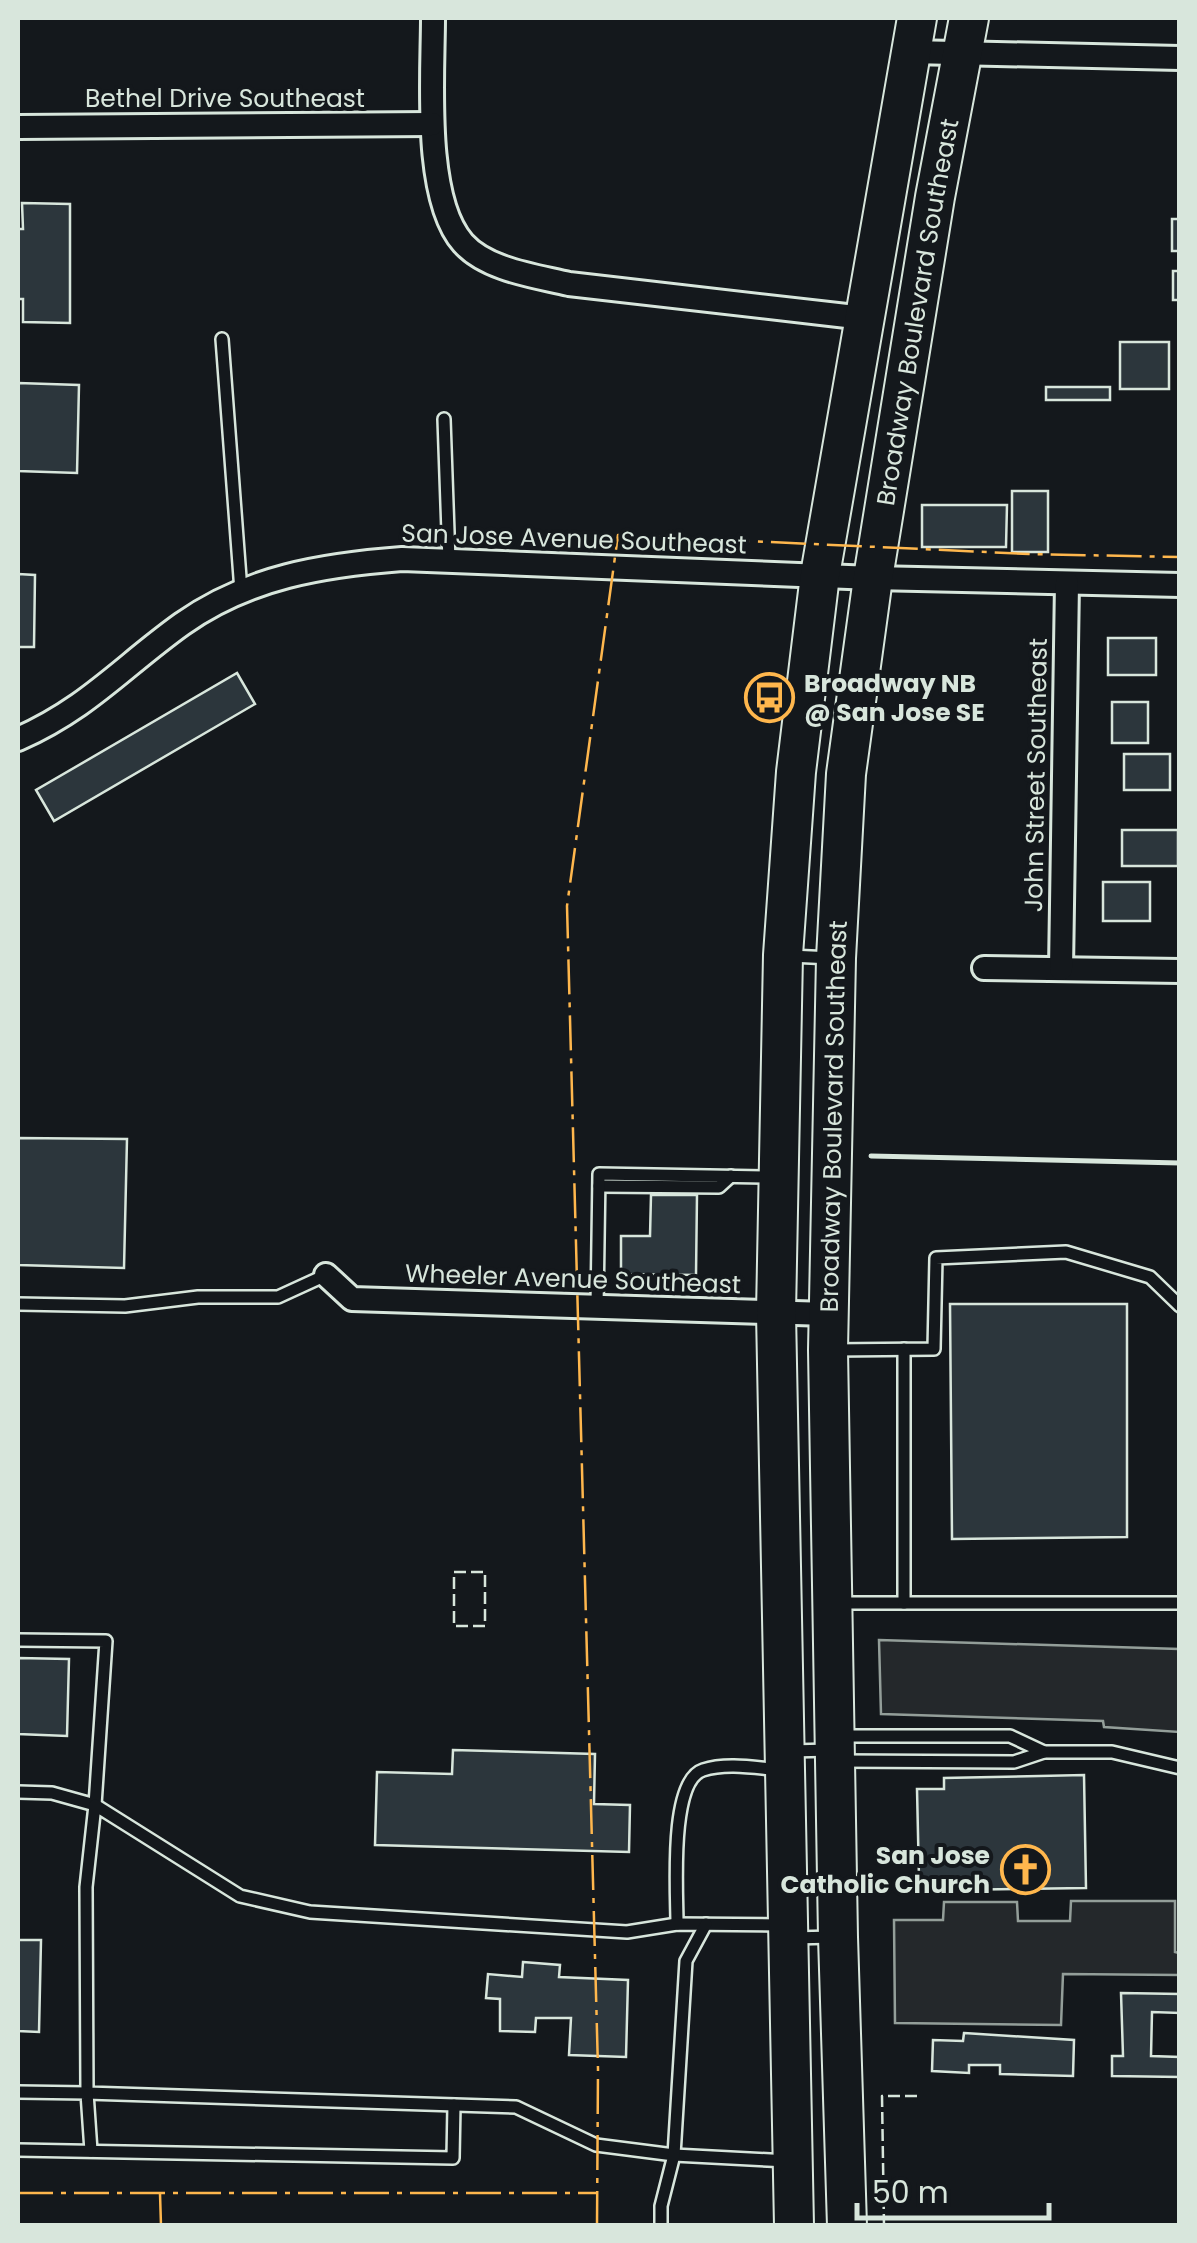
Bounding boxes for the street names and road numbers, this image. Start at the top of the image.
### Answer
street label: Bethel Drive Southeast [85,81,365,116]
street label: Broadway Boulevard Southeast [868,116,967,508]
street label: San Jose Avenue Southeast [401,515,747,563]
street label: John Street Southeast [1016,638,1056,912]
street label: Broadway Boulevard Southeast [811,919,856,1313]
street label: Wheeler Avenue Southeast [405,1256,741,1302]

